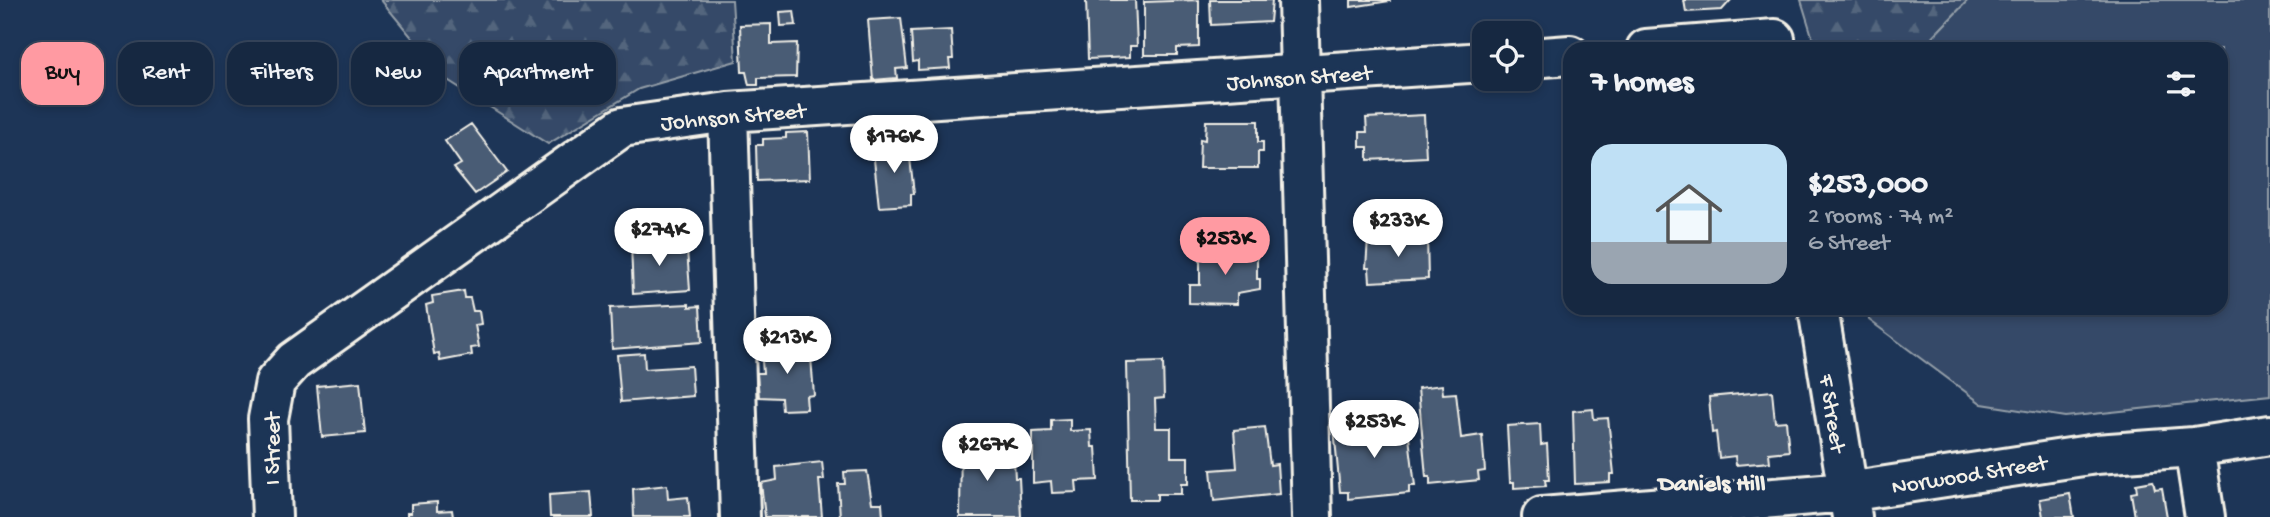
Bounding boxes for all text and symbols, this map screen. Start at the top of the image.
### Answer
map controls [1472,21,1542,91]
button: locate [1472,21,1542,91]
chip: Buy [21,42,104,105]
chip: Rent [118,42,213,105]
chip: Filters [227,42,337,105]
chip: New [351,42,445,105]
chip: Apartment [459,42,616,105]
street label: Johnson Street [1226,61,1374,98]
icon: filters [2162,65,2200,103]
text: 7 homes [1591,67,1693,102]
street label: Johnson Street [660,99,809,138]
pin: $176K [845,116,943,175]
text: $176K [866,124,922,151]
text: $253,000 [1808,169,1928,204]
icon: home [1647,172,1731,256]
pin: $233K [1349,200,1447,259]
text: 2 rooms · 74 m² [1808,204,1953,231]
pin: $274K [610,208,708,268]
text: $233K [1369,208,1427,235]
text: $274K [630,217,688,244]
pin: $253K [1176,218,1274,277]
text: $253K [1196,226,1254,253]
text: G Street [1808,231,1889,258]
pin: $213K [738,316,836,376]
text: $213K [759,325,815,352]
street label: F Street [1811,372,1850,456]
pin: $253K [1325,400,1423,460]
text: $253K [1345,409,1403,436]
street label: I Street [261,411,288,485]
pin: $267K [938,424,1036,483]
text: $267K [958,432,1016,459]
street label: Norwood Street [1890,451,2051,502]
district label: Daniels Hill [1656,471,1766,500]

